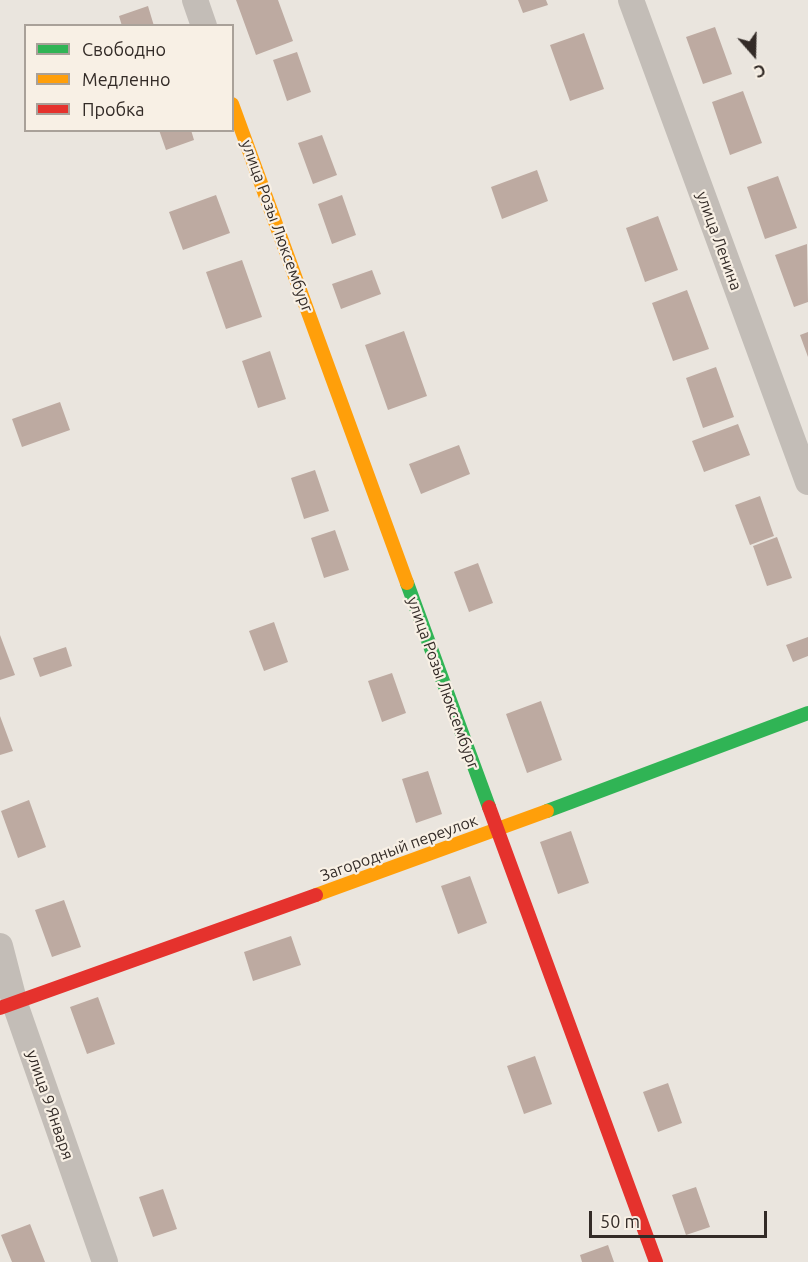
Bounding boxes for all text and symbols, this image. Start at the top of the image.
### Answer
legend [24,24,234,132]
north arrow [724,24,784,84]
text: Свободно [82,39,166,59]
text: С [752,61,768,81]
text: Медленно [82,69,171,89]
text: Пробка [82,99,145,119]
street label: улица Розы Люксембург [237,137,317,315]
street label: улица Ленина [692,189,746,293]
street label: улица Розы Люксембург [403,594,483,772]
street label: Загородный переулок [318,811,480,885]
street label: улица 9 Января [22,1048,78,1162]
scale bar [592,1199,770,1237]
text: 50 m [600,1211,640,1231]

